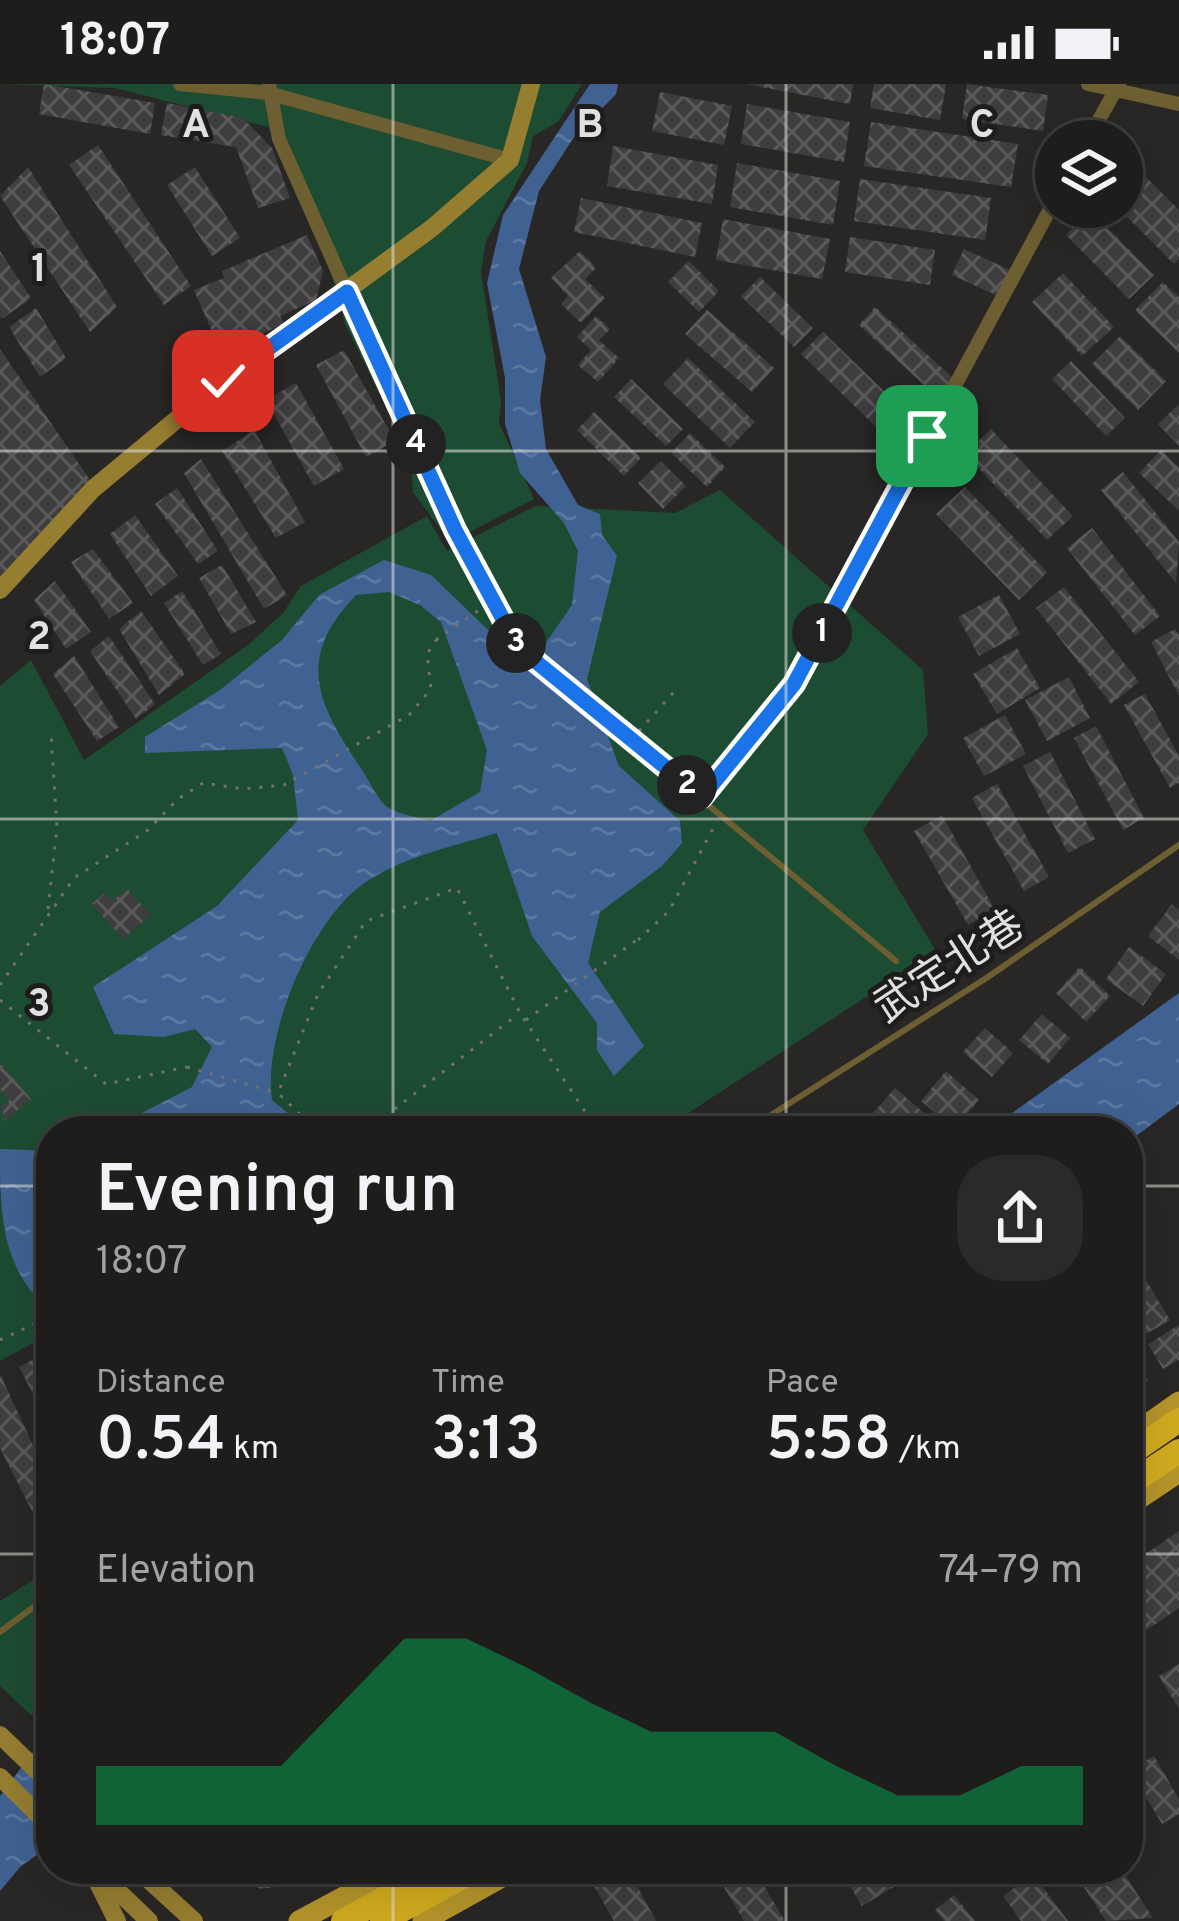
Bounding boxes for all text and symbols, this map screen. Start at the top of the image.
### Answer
text: 18:07 [60,14,170,71]
text: A [182,103,210,152]
text: B [577,103,603,152]
text: C [970,103,994,152]
map controls [1035,120,1143,228]
button: layers [1035,120,1143,228]
text: 1 [31,247,47,296]
pin [172,330,274,432]
icon: check [190,348,256,414]
pin [876,385,978,487]
icon: arrive [894,403,960,469]
pin: 4 [386,414,446,474]
text: 4 [405,423,427,465]
pin: 1 [792,603,852,663]
text: 1 [815,612,829,654]
pin: 3 [486,613,546,673]
text: 2 [27,615,51,664]
text: 3 [506,622,526,664]
pin: 2 [657,755,717,815]
text: 2 [677,764,697,806]
street label: 武定北巷 [866,901,1035,1037]
text: 3 [27,982,51,1031]
text: Evening run [96,1152,458,1235]
button: share [957,1155,1083,1281]
text: 18:07 [96,1239,187,1288]
text: Distance [96,1363,226,1405]
text: Time [431,1363,505,1405]
text: Pace [766,1363,839,1405]
text: 0.54 [96,1405,226,1481]
text: 3:13 [431,1405,541,1481]
text: 5:58 [766,1405,891,1481]
text: km [226,1429,279,1471]
text: /km [891,1429,961,1471]
text: Elevation [96,1548,256,1597]
text: 74–79 m [939,1548,1083,1597]

